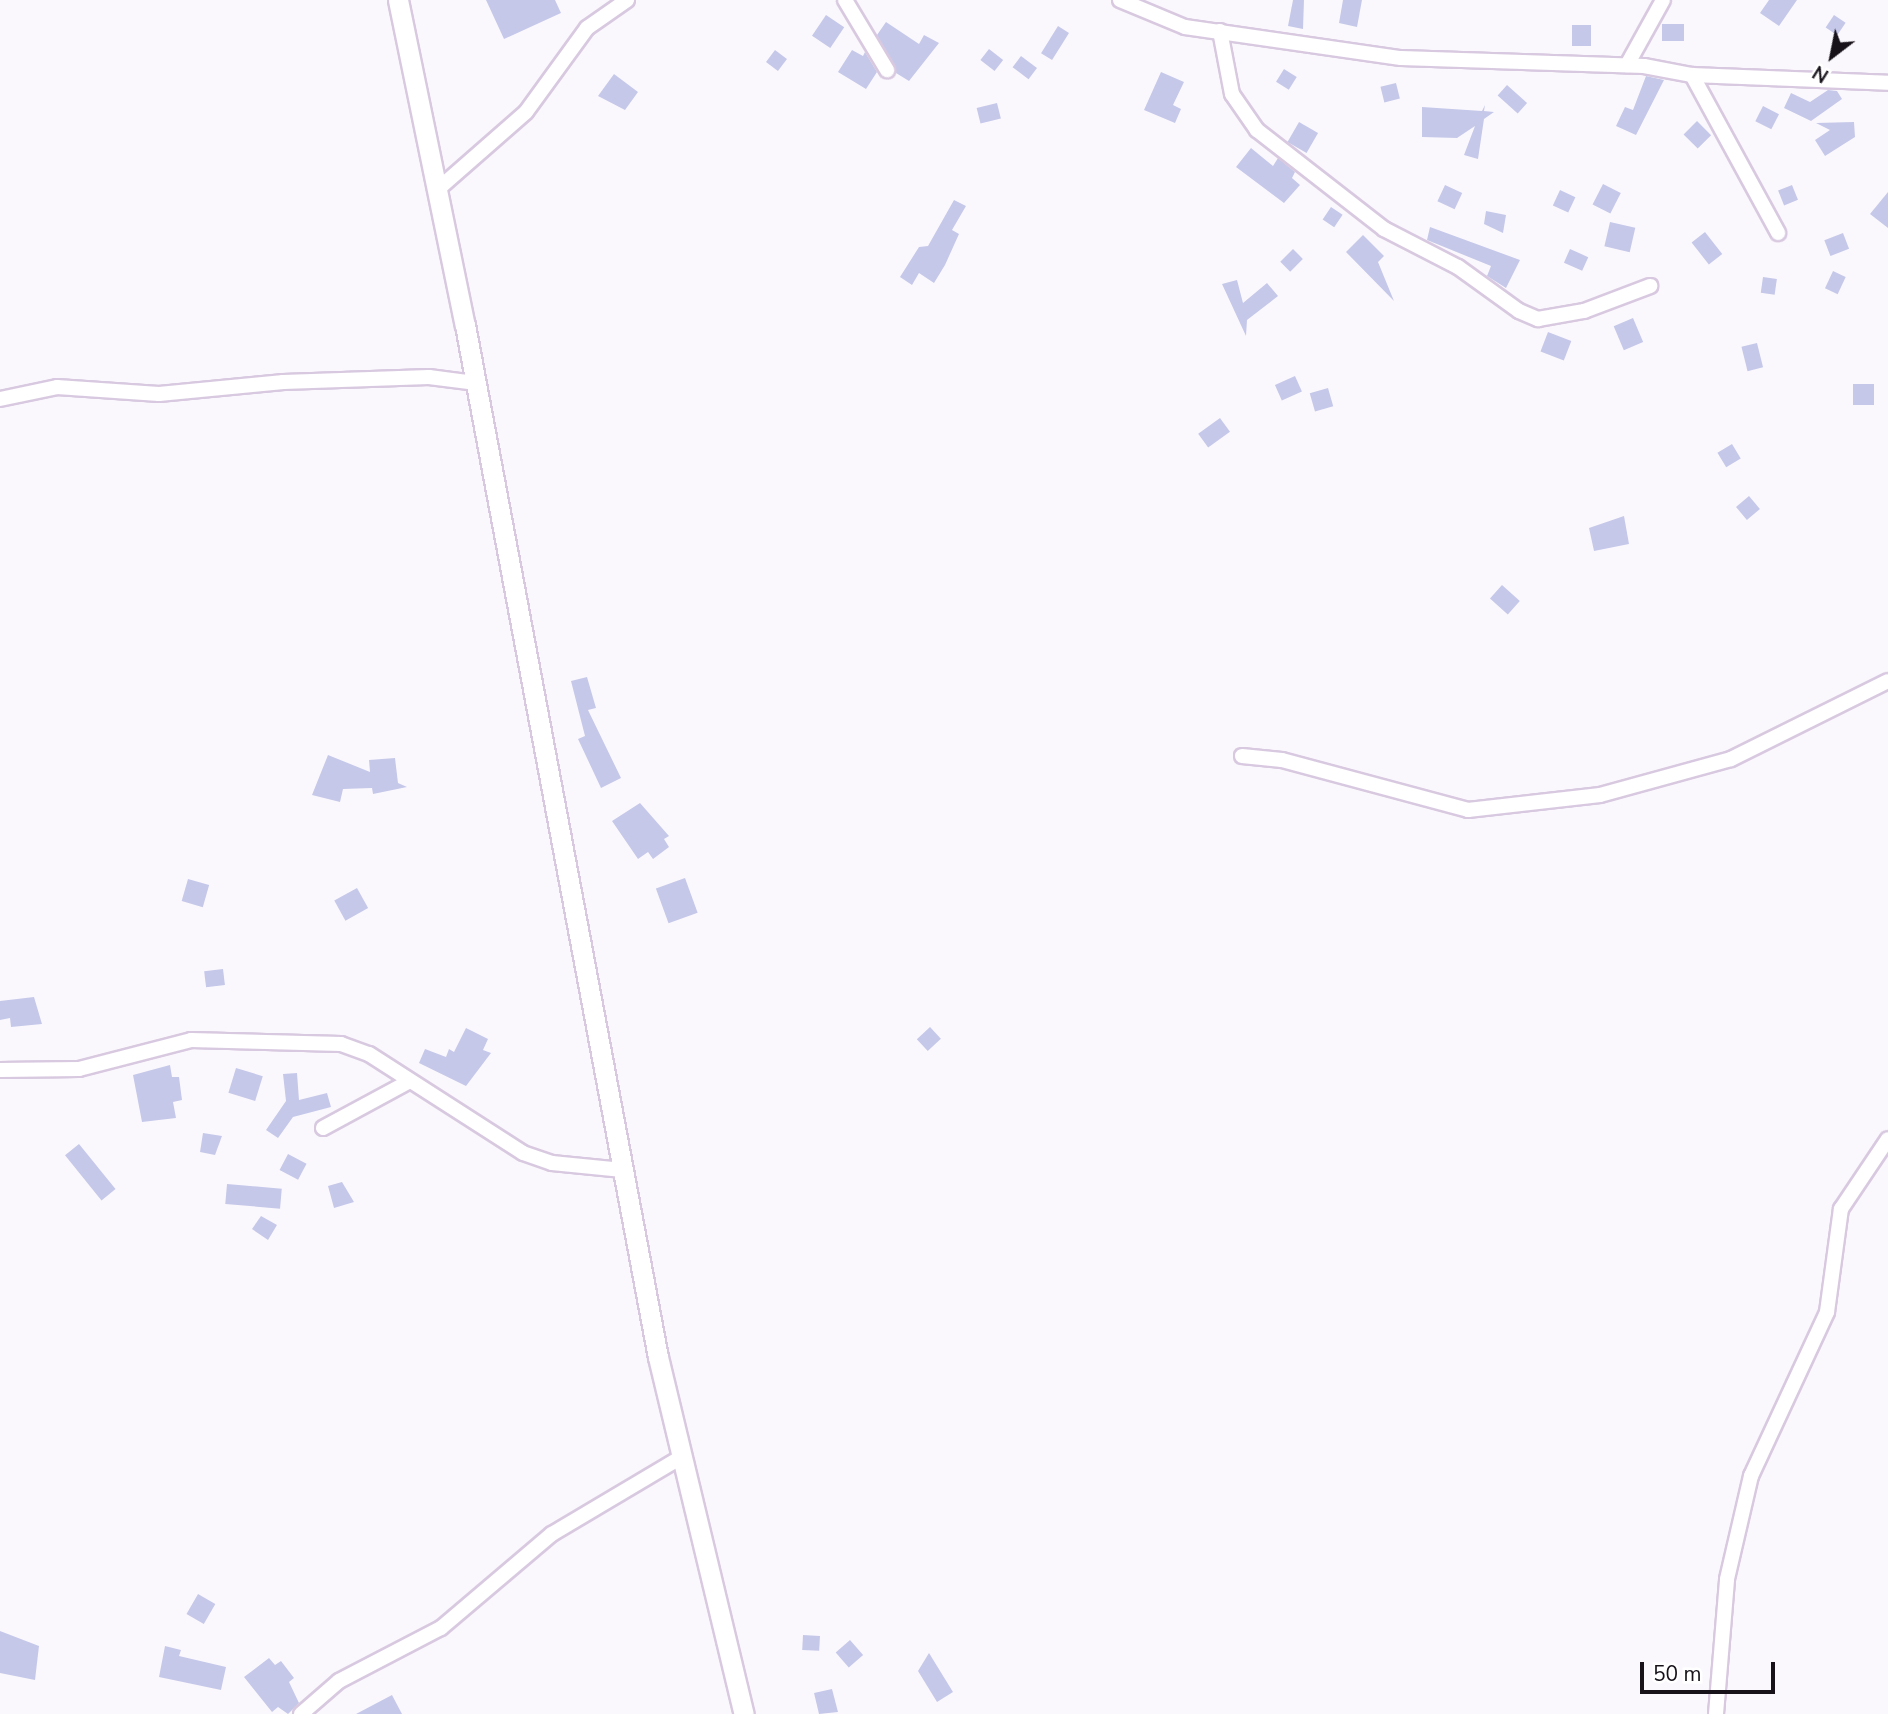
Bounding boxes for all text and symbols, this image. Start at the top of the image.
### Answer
north arrow [1797,21,1867,91]
text: N [1808,59,1834,89]
scale bar [1643,1648,1778,1692]
text: 50 m [1653,1660,1702,1688]

